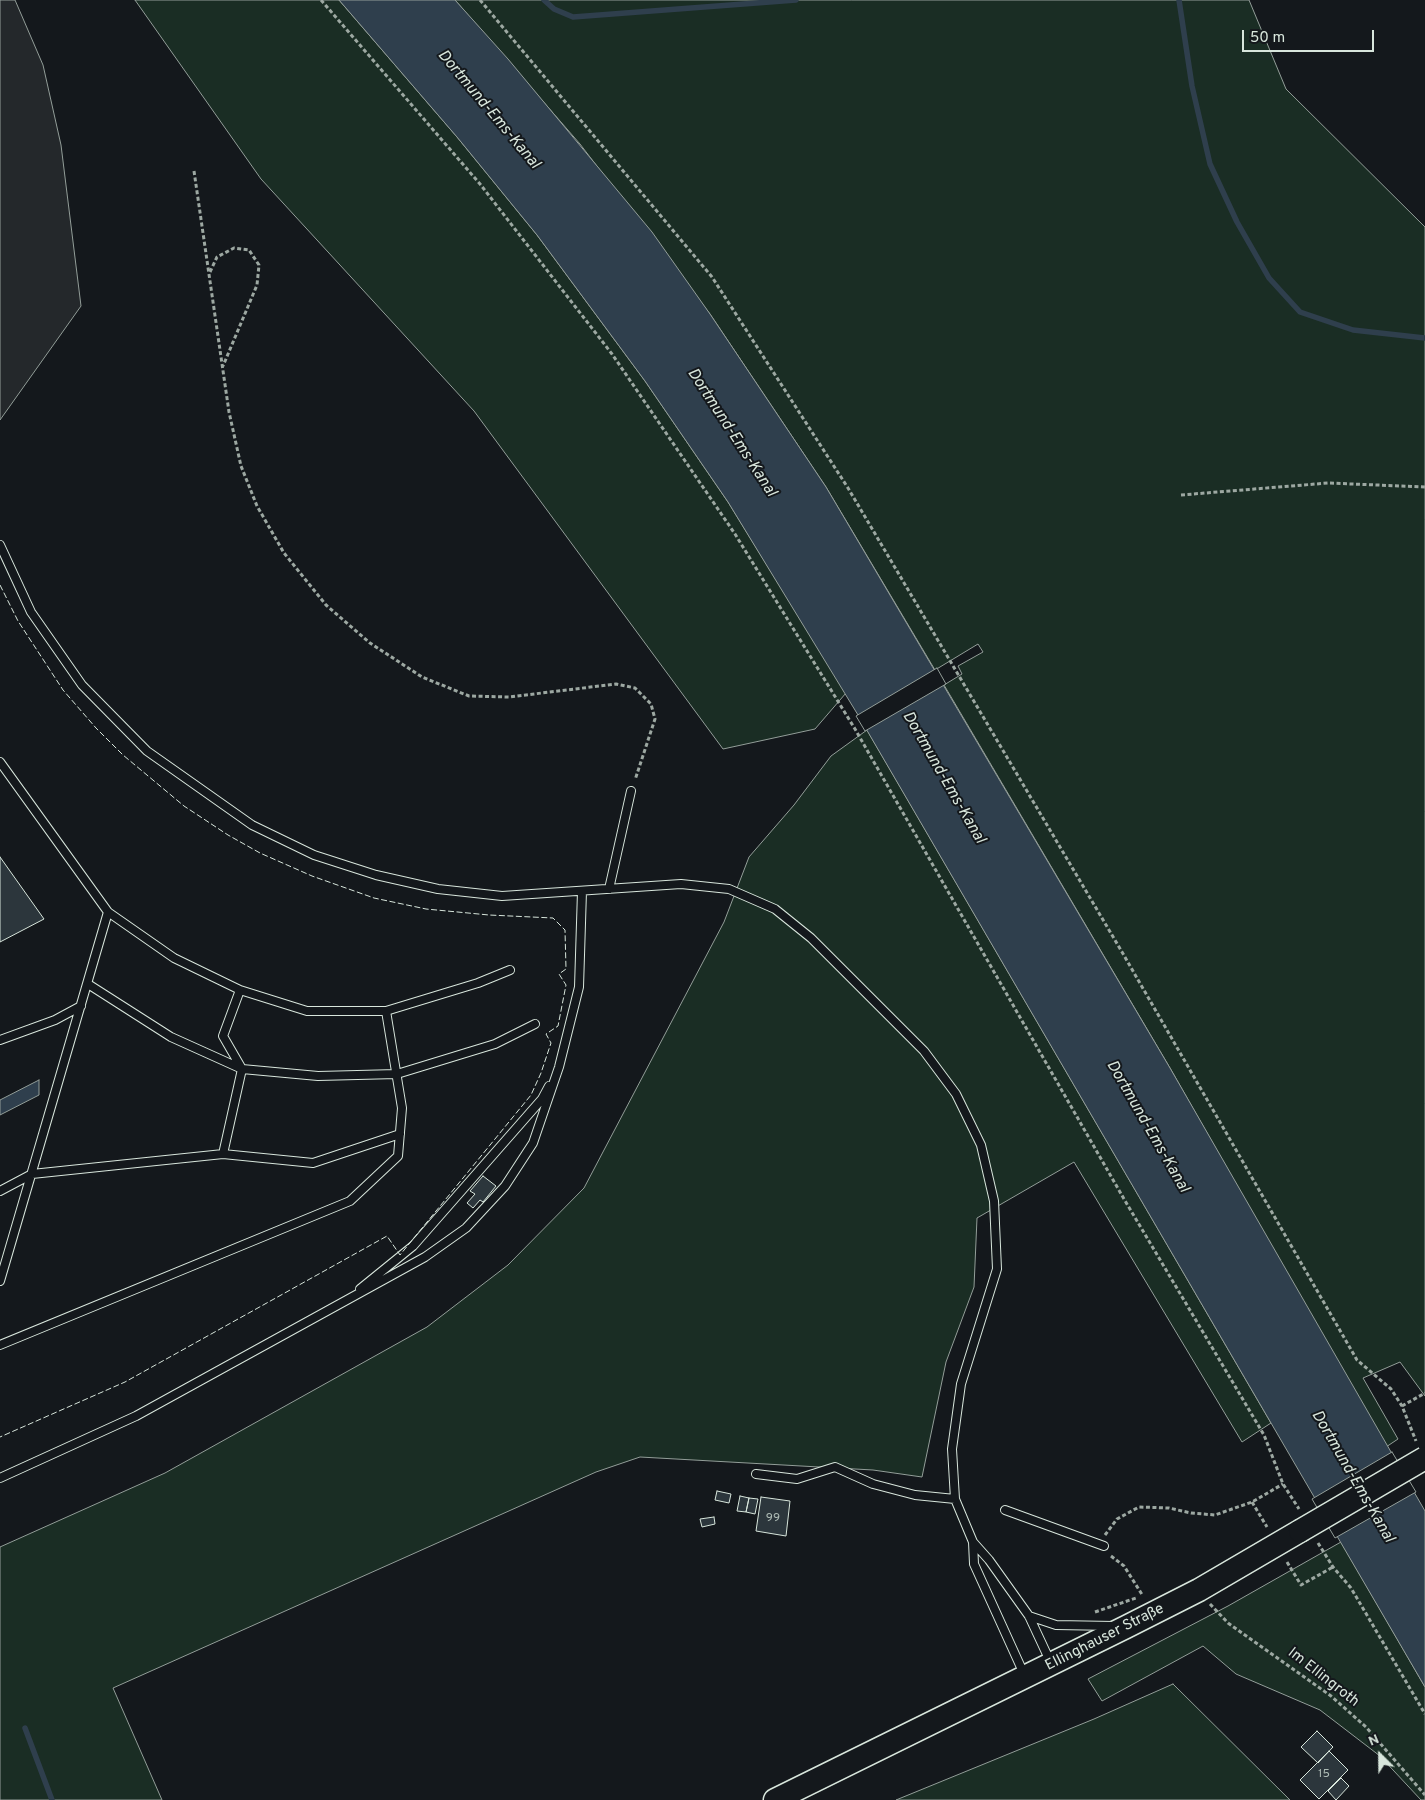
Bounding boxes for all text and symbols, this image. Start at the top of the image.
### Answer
scale bar [1245,20,1378,52]
text: 50 m [1250,29,1285,48]
water label: Dortmund-Ems-Kanal [433,46,543,174]
water label: Dortmund-Ems-Kanal [682,365,780,501]
water label: Dortmund-Ems-Kanal [897,708,989,848]
water label: Dortmund-Ems-Kanal [1101,1057,1193,1197]
water label: Dortmund-Ems-Kanal [1306,1407,1398,1547]
house number: 99 [766,1512,780,1526]
street label: Ellinghauser Straße [1043,1600,1167,1676]
street label: Im Ellingroth [1284,1644,1362,1712]
north arrow [1355,1730,1405,1780]
text: N [1366,1731,1382,1751]
house number: 15 [1318,1768,1330,1782]

